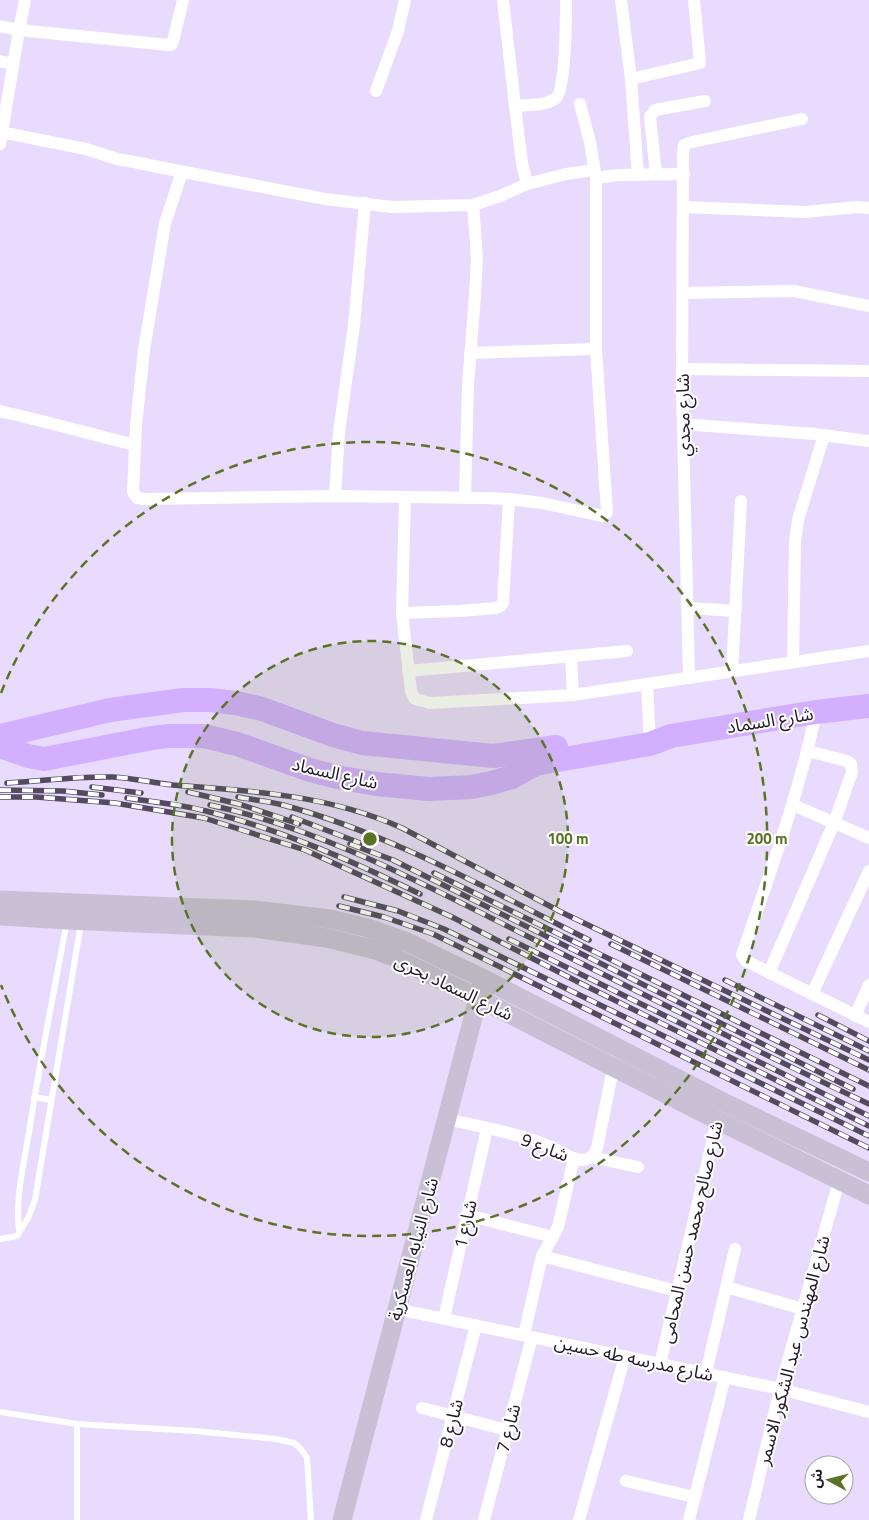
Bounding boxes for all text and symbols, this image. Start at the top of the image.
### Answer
street label: شارع مجدي [669,373,698,457]
street label: شارع السماد [725,700,816,741]
street label: شارع السماد [289,750,381,797]
text: 100 m [547,827,589,850]
text: 200 m [746,827,788,850]
centre of rings [361,830,379,848]
street label: شارع السماد بحرى [390,947,518,1028]
street label: شارع صالح محمد حسن المحامى [652,1118,731,1346]
street label: شارع 9 [517,1126,573,1169]
street label: شارع النيابه العسكرية [381,1174,446,1324]
street label: شارع 1 [446,1197,485,1251]
street label: شارع المهندس عبد الشكور الاسمر [749,1232,838,1469]
street label: شارع مدرسه طه حسين [552,1328,716,1389]
street label: شارع 8 [432,1396,471,1450]
street label: شارع 7 [489,1401,528,1455]
north arrow [804,1455,854,1505]
text: ش [804,1468,827,1489]

